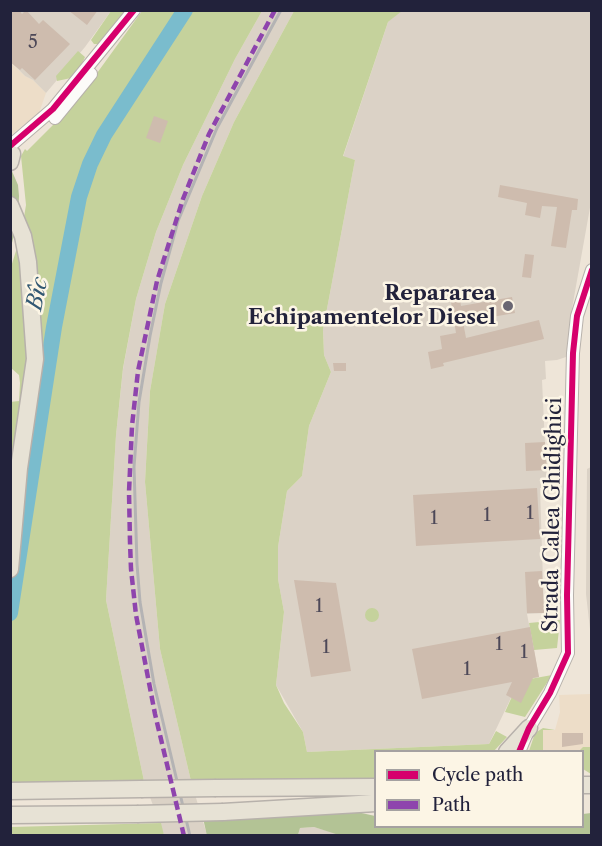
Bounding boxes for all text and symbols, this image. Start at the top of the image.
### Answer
house number: 5 [28,32,38,54]
water label: Bîc [22,275,54,313]
place label: Repararea Echipamentelor Diesel [248,281,496,331]
marker: Repararea Echipamentelor Diesel [501,299,515,313]
street label: Strada Calea Ghidighici [538,397,568,633]
house number: 1 [526,503,534,525]
house number: 1 [483,505,491,527]
house number: 1 [430,508,438,530]
house number: 1 [315,596,323,618]
house number: 1 [495,634,503,656]
house number: 1 [322,637,330,659]
house number: 1 [520,642,528,664]
house number: 1 [463,659,471,681]
legend [374,750,584,828]
text: Cycle path [432,764,523,786]
text: Path [432,794,471,816]

